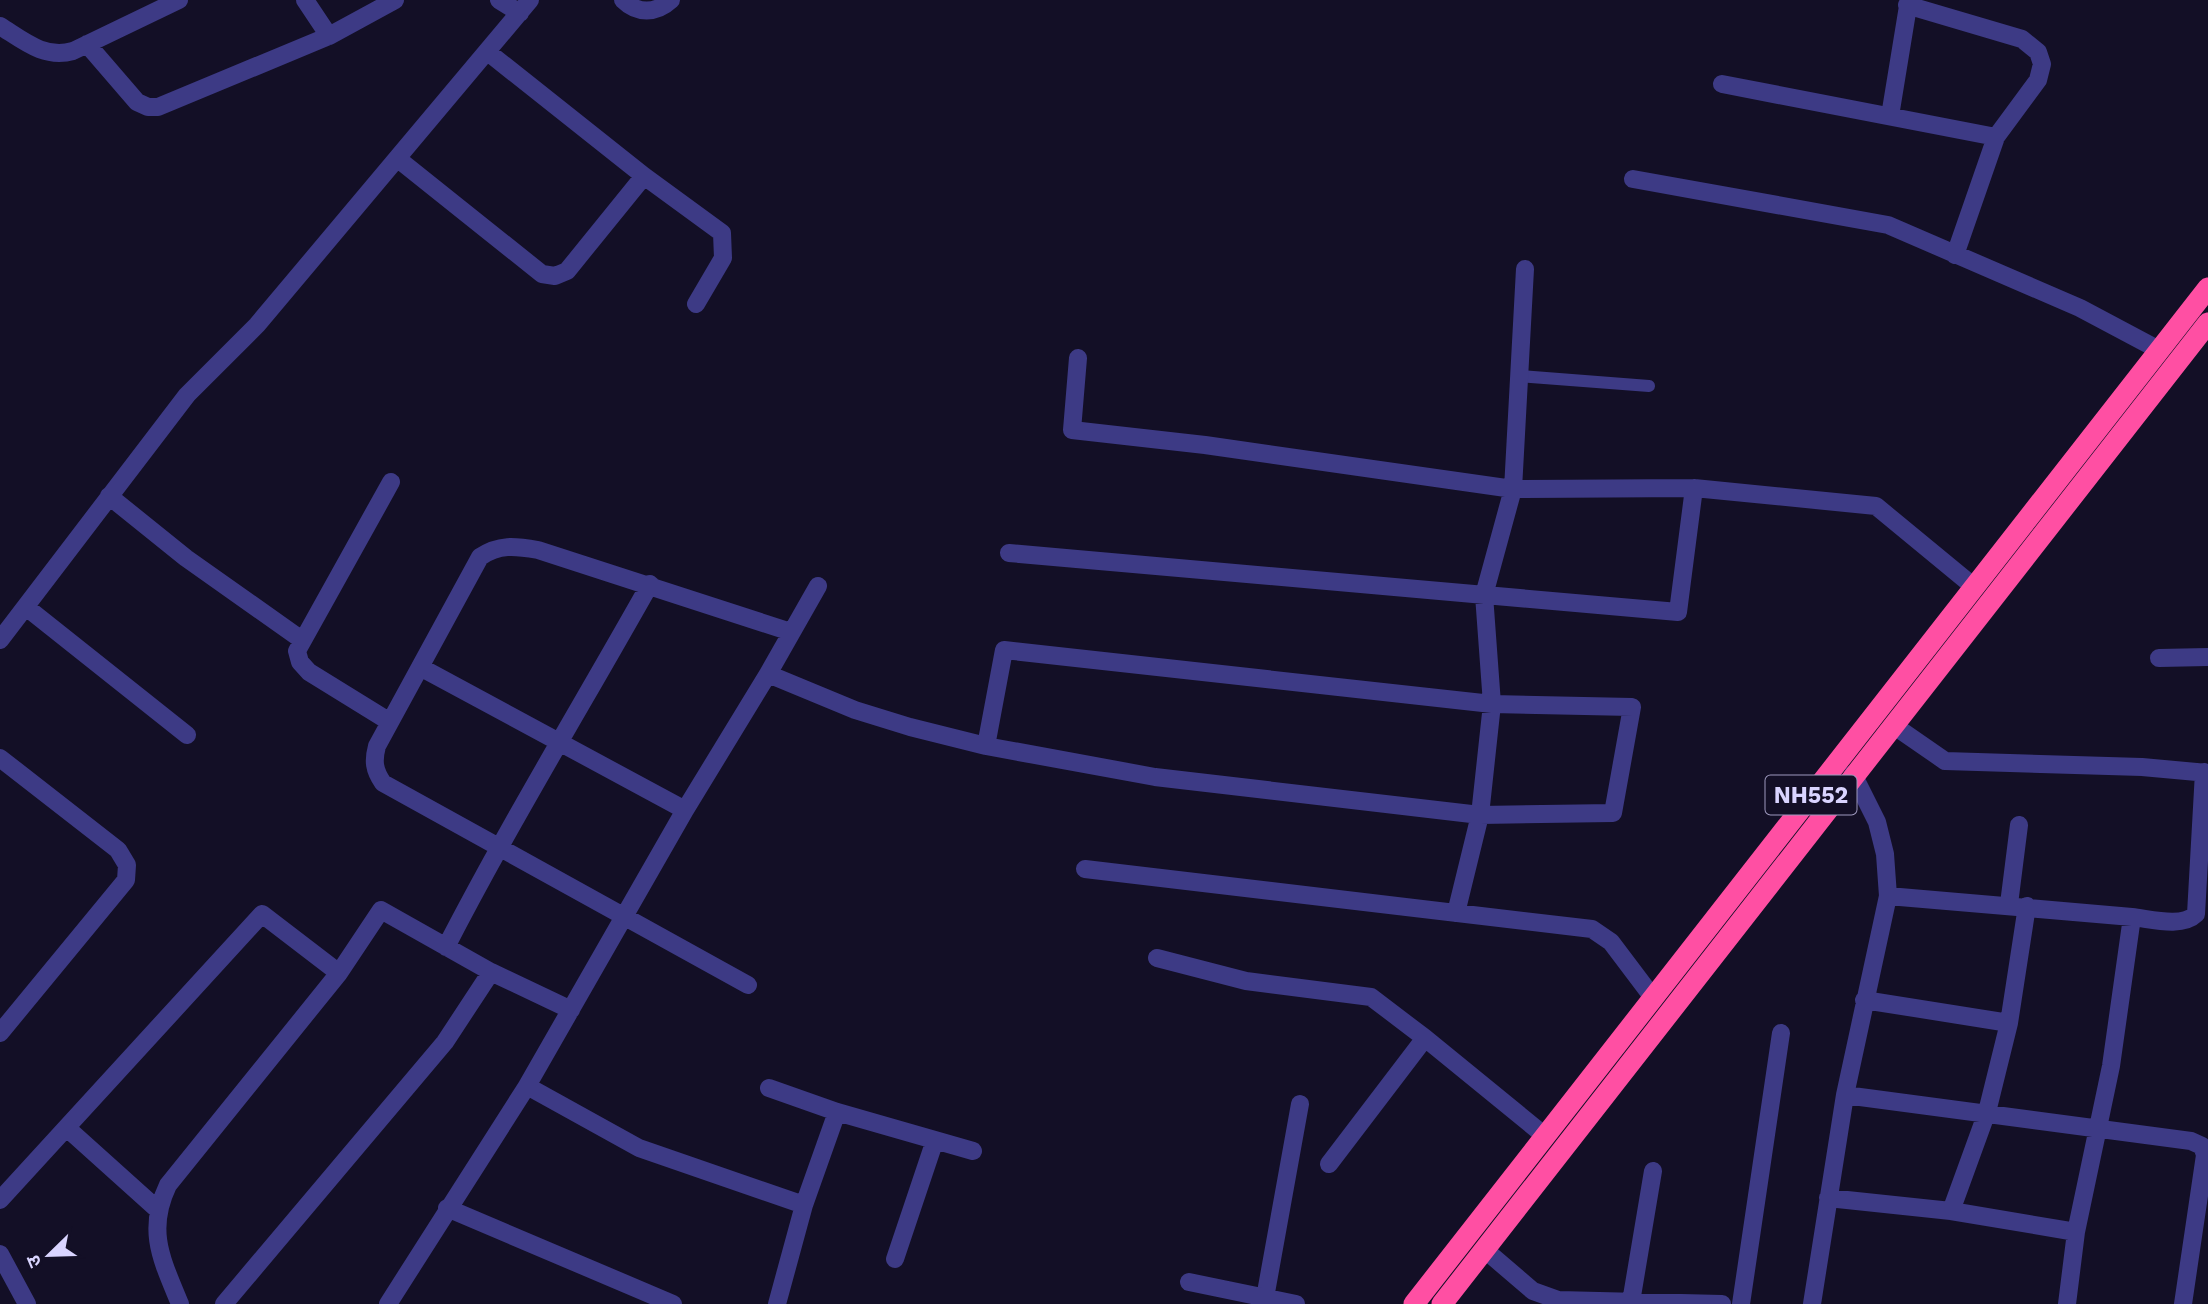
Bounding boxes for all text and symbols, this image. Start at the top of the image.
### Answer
road number: NH552 [1766,776,1856,814]
north arrow [14,1220,84,1290]
text: उ [21,1251,47,1271]

